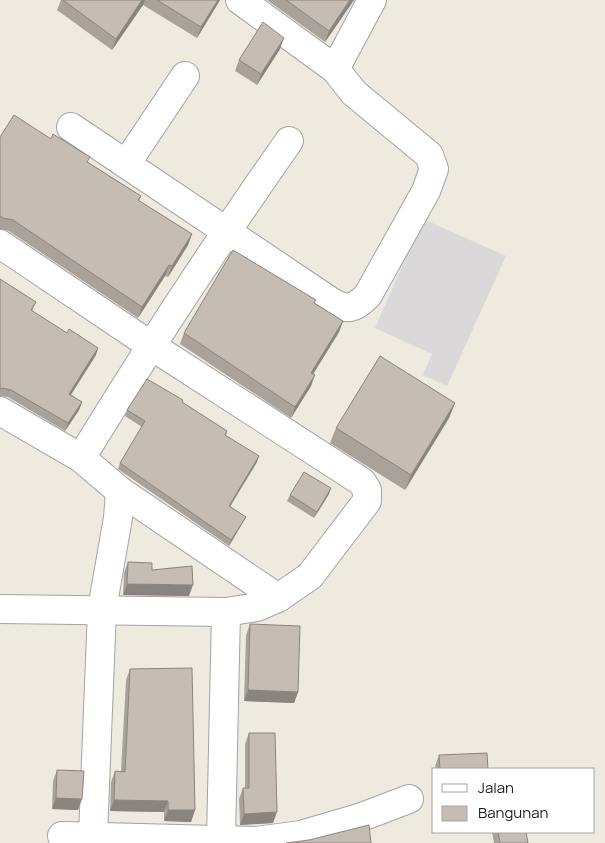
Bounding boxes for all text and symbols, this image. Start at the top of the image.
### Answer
legend [432,768,595,833]
text: Jalan [478,777,514,798]
text: Bangunan [478,802,548,823]

